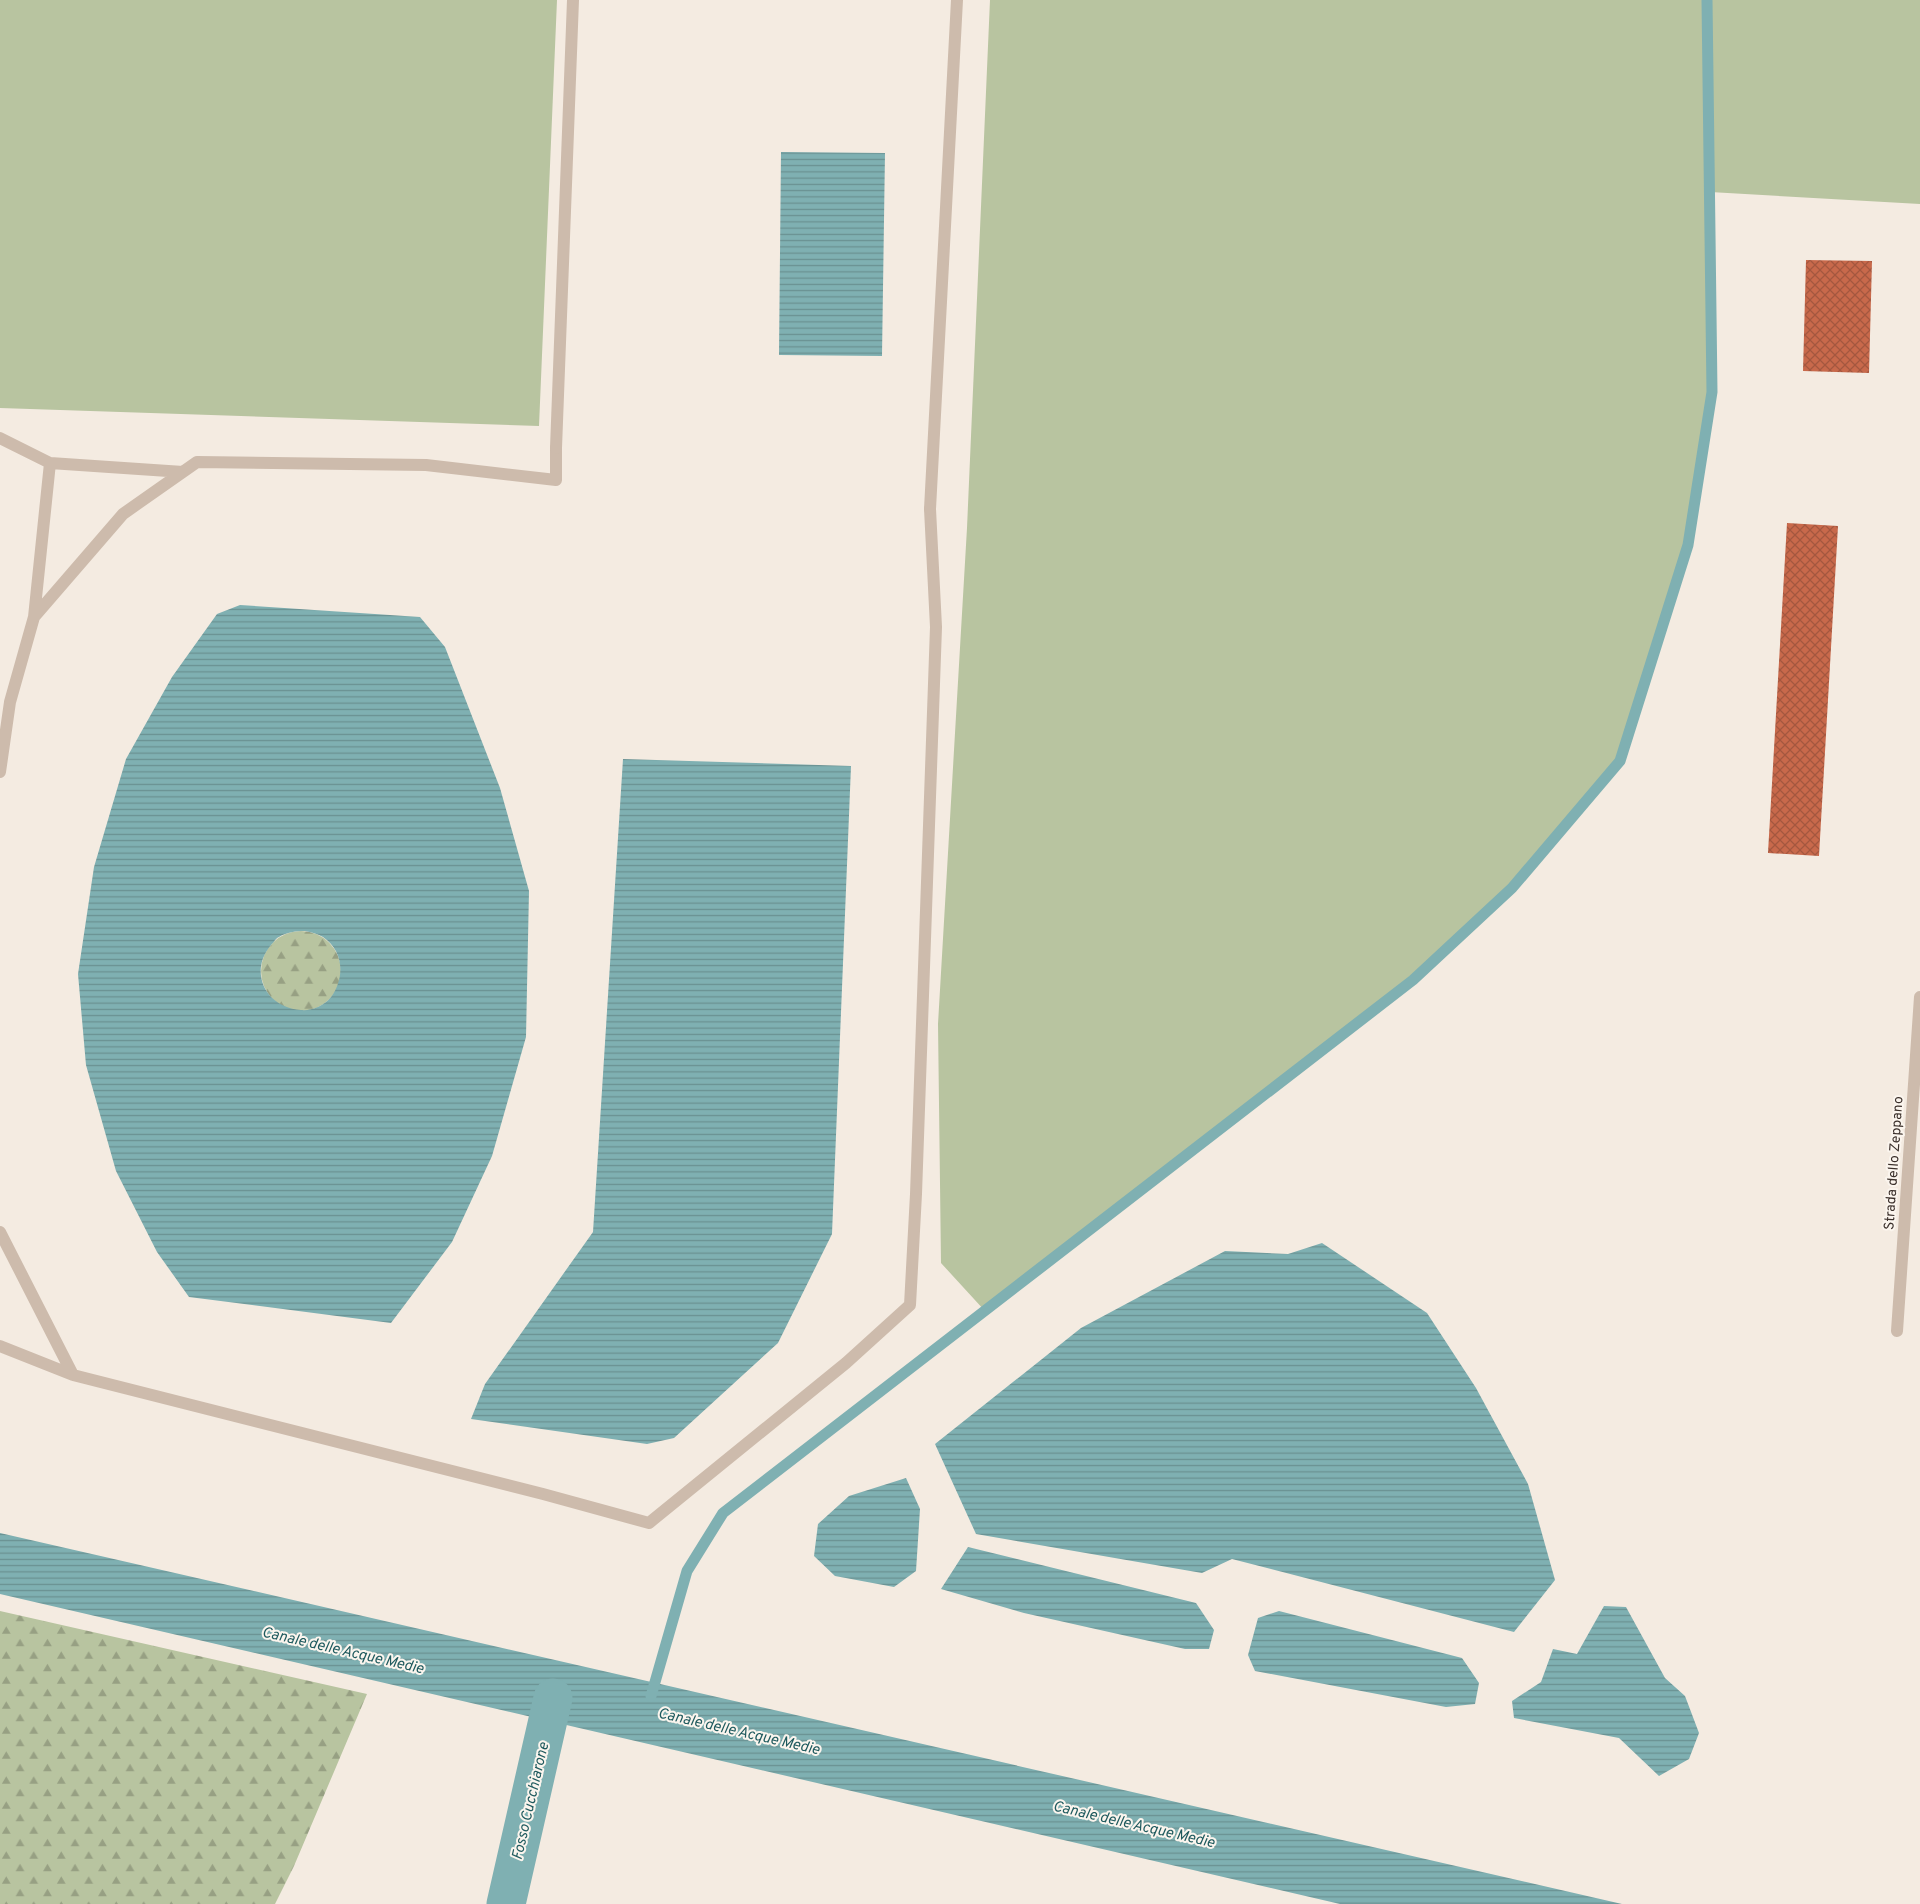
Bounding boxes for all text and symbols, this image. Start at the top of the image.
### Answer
street label: Strada dello Zeppano [1881,1096,1908,1231]
water label: Canale delle Acque Medie [260,1624,426,1679]
water label: Canale delle Acque Medie [656,1705,822,1760]
water label: Fosso Cucchiarone [509,1740,554,1862]
water label: Canale delle Acque Medie [1051,1798,1217,1853]

